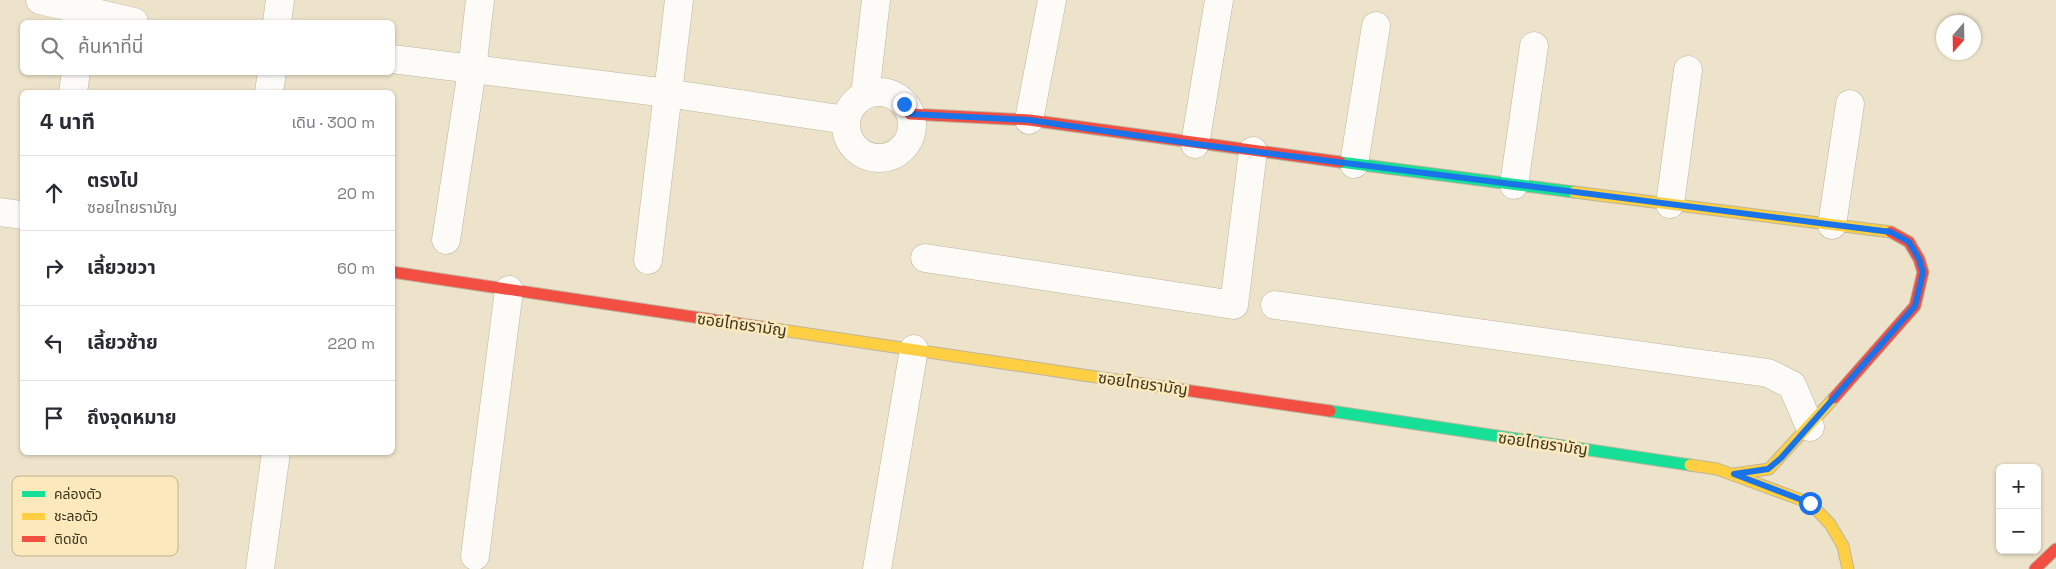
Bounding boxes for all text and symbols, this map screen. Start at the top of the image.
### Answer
north arrow [1936,15,1981,60]
search box [20,20,395,75]
icon: search [38,34,66,62]
text: ค้นหาที่นี่ [78,34,143,59]
route end [893,93,916,116]
text: 4 นาที [40,108,95,135]
text: เดิน · 300 m [292,112,375,133]
text: ตรงไป [87,168,139,193]
icon: ahead [40,179,68,207]
text: 20 m [337,183,375,204]
text: ซอยไทยรามัญ [87,197,177,218]
icon: right [40,254,68,282]
text: เลี้ยวขวา [87,255,156,280]
text: 60 m [337,258,375,279]
street label: ซอยไทยรามัญ [696,308,788,341]
icon: left [40,329,68,357]
text: เลี้ยวซ้าย [87,330,158,355]
text: 220 m [328,333,375,354]
street label: ซอยไทยรามัญ [1097,367,1189,400]
icon: arrive [40,404,68,432]
text: ถึงจุดหมาย [87,405,177,430]
street label: ซอยไทยรามัญ [1497,427,1589,460]
map controls [1996,464,2041,554]
button: + [1996,464,2041,509]
legend [12,476,178,556]
text: คล่องตัว [54,485,102,503]
route start [1799,492,1822,515]
text: ชะลอตัว [54,507,98,525]
button: − [1996,509,2041,554]
text: ติดขัด [54,530,88,548]

